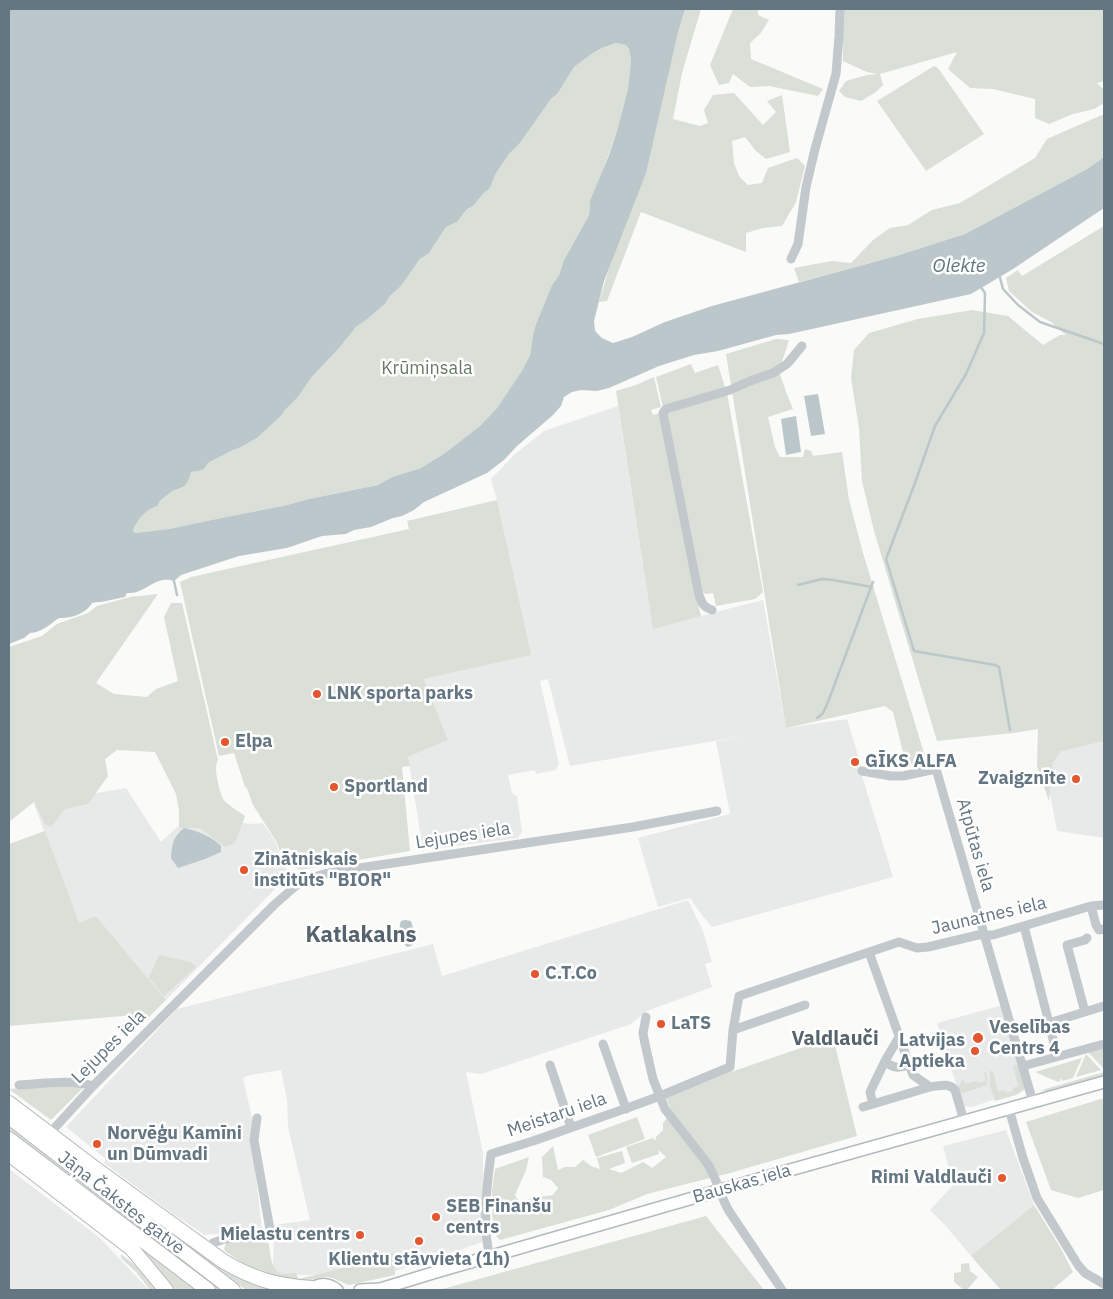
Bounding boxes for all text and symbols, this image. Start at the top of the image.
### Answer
water label: Olekte [933,256,985,278]
park label: Krūmiņsala [381,358,473,380]
place label: LNK sporta parks [327,683,473,705]
marker: LNK sporta parks [311,688,323,700]
place label: Elpa [235,731,273,753]
marker: Elpa [219,736,231,748]
place label: GĪKS ALFA [865,751,957,773]
marker: GĪKS ALFA [849,756,861,768]
place label: Zvaigznīte [978,768,1066,790]
marker: Zvaigznīte [1070,773,1082,785]
place label: Sportland [344,776,428,798]
marker: Sportland [328,781,340,793]
street label: Atpūtas iela [951,796,999,894]
street label: Lejupes iela [414,818,512,854]
place label: Zinātniskais institūts "BIOR" [254,849,391,892]
marker: Zinātniskais institūts "BIOR" [238,864,250,876]
street label: Jaunatnes iela [929,892,1049,940]
district label: Katlakalns [305,923,417,949]
place label: C.T.Co [545,963,597,985]
marker: C.T.Co [529,968,541,980]
street label: Lejupes iela [68,1006,150,1088]
place label: LaTS [671,1013,711,1035]
place label: Veselības Centrs 4 [989,1017,1070,1060]
marker: LaTS [655,1018,667,1030]
district label: Valdlauči [791,1027,879,1051]
place label: Latvijas Aptieka [899,1030,965,1072]
marker: Veselības Centrs 4 [971,1031,985,1045]
marker: Latvijas Aptieka [969,1045,981,1057]
street label: Meistaru iela [505,1088,609,1142]
place label: Norvēģu Kamīni un Dūmvadi [107,1123,242,1166]
marker: Norvēģu Kamīni un Dūmvadi [91,1138,103,1150]
street label: Jāņa Čakstes gatve [53,1147,189,1259]
street label: Bauskas iela [690,1160,794,1208]
place label: Rimi Valdlauči [871,1167,992,1189]
marker: Rimi Valdlauči [996,1172,1008,1184]
place label: SEB Finanšu centrs [446,1196,552,1238]
marker: SEB Finanšu centrs [430,1211,442,1223]
place label: Mielastu centrs [220,1224,350,1246]
marker: Mielastu centrs [354,1229,366,1241]
marker: Klientu stāvvieta (1h) [413,1235,425,1247]
place label: Klientu stāvvieta (1h) [328,1249,510,1271]

